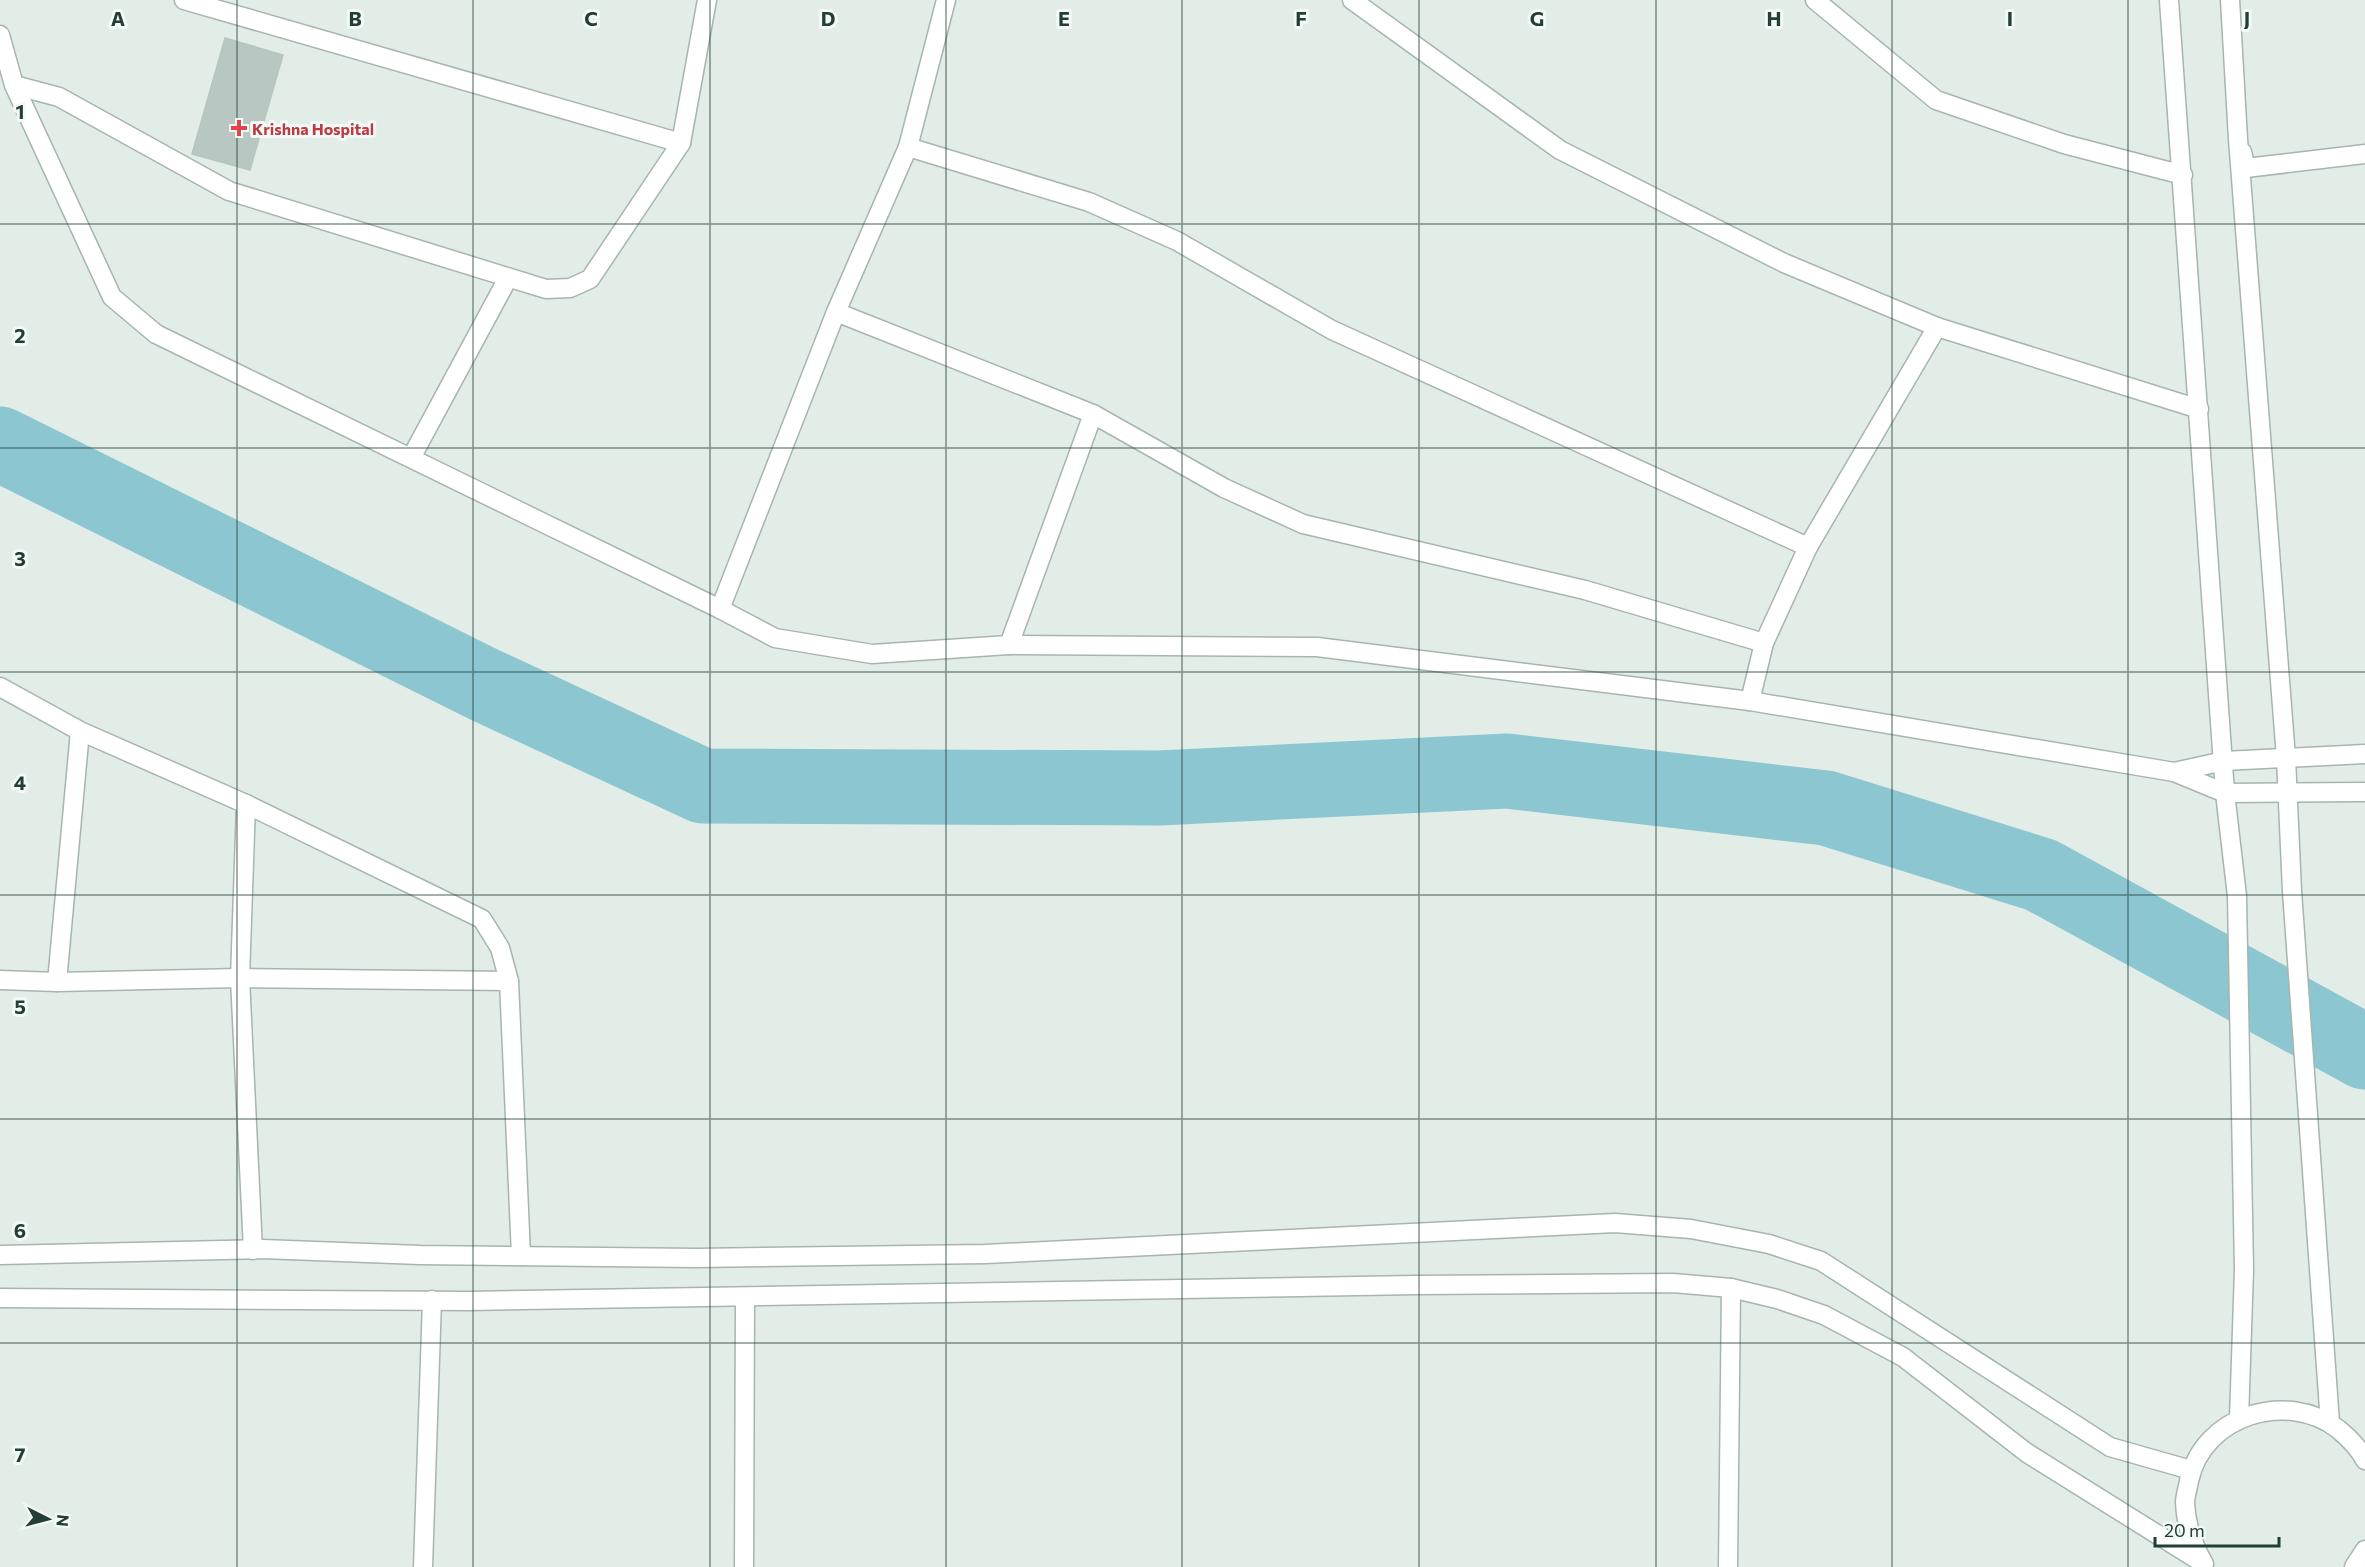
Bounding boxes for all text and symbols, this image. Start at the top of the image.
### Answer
text: A [111,6,125,30]
text: B [348,6,362,30]
text: C [584,6,598,30]
text: D [821,6,835,30]
text: E [1058,6,1070,30]
text: F [1295,6,1307,30]
text: G [1530,6,1544,30]
text: H [1767,6,1782,30]
text: I [2007,6,2013,30]
text: J [2244,6,2250,30]
text: 1 [15,99,25,123]
marker: Krishna Hospital [230,119,248,137]
place label: Krishna Hospital [252,119,374,138]
text: 2 [14,323,26,347]
text: 3 [14,546,26,570]
text: 4 [14,770,26,794]
text: 5 [14,994,26,1018]
text: 6 [14,1218,26,1242]
text: 7 [15,1442,26,1466]
north arrow [18,1489,78,1549]
scale bar [2155,1510,2280,1548]
text: N [53,1514,73,1528]
text: 20 m [2164,1519,2205,1541]

